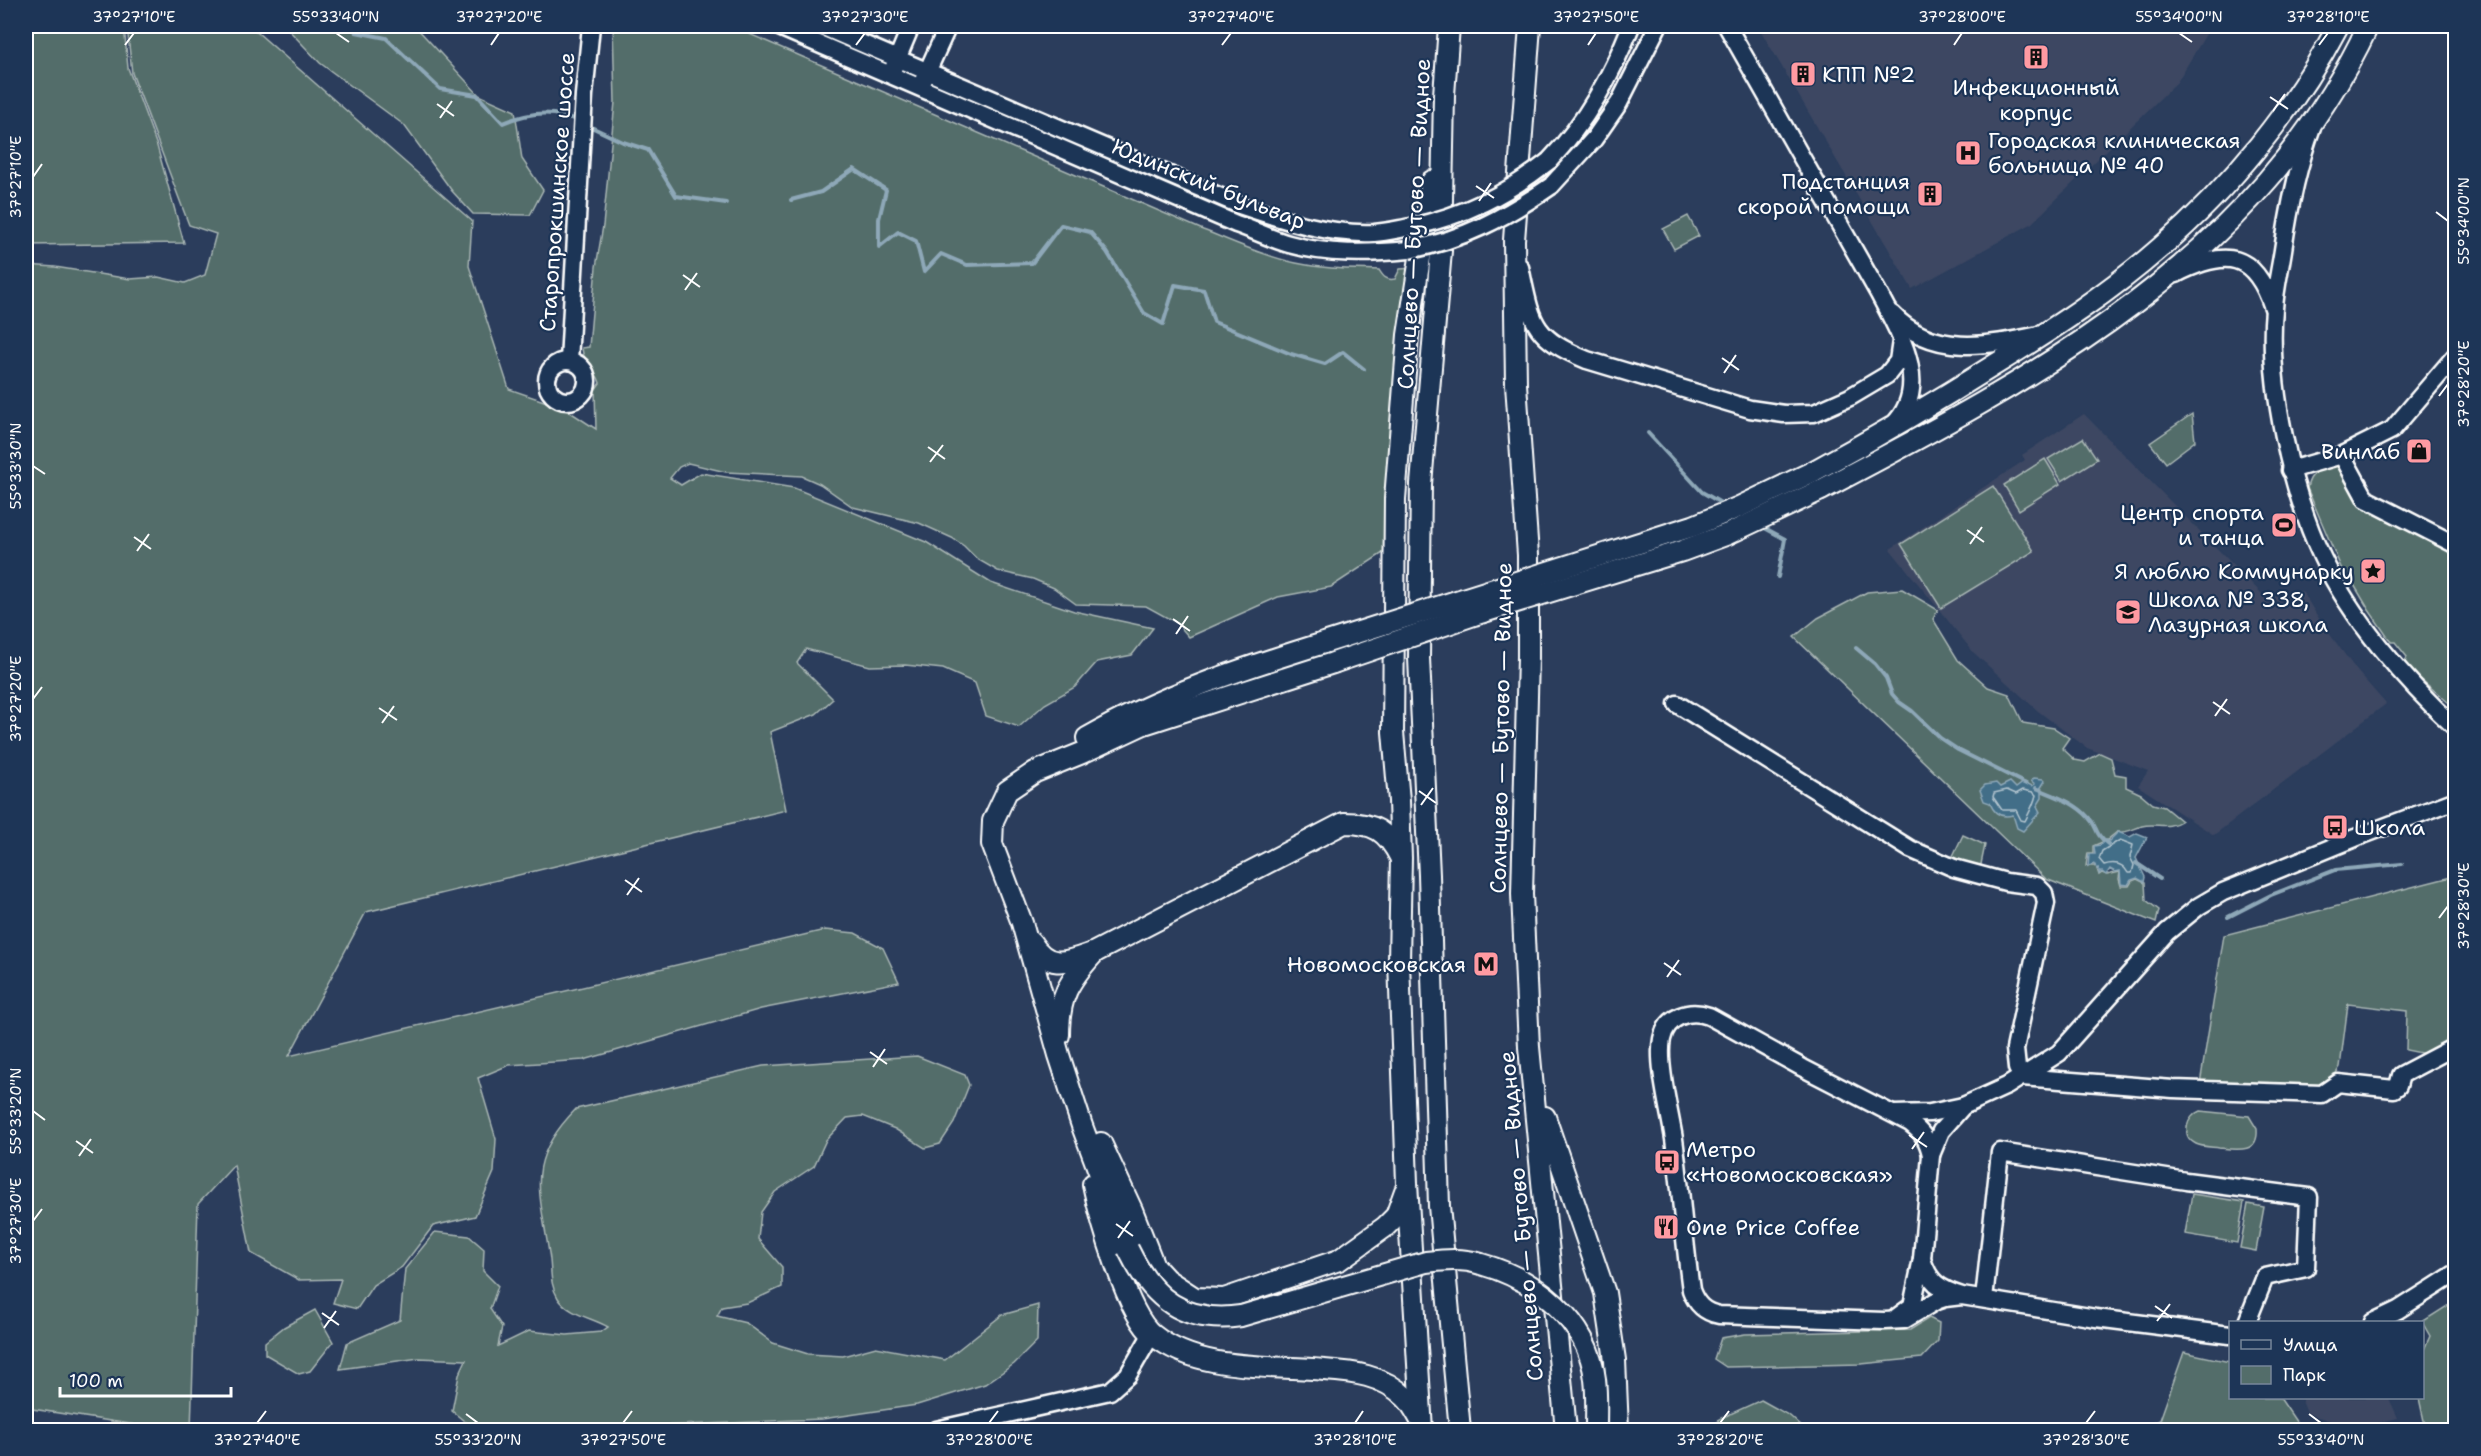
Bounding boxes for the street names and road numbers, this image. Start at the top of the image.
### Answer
street label: Старопрокшинское шоссе [533,51,581,333]
street label: Солнцево — Бутово — Видное [1391,58,1437,390]
street label: Юдинский бульвар [1108,132,1310,236]
street label: Солнцево — Бутово — Видное [1484,562,1518,894]
street label: Солнцево — Бутово — Видное [1492,1050,1550,1382]

